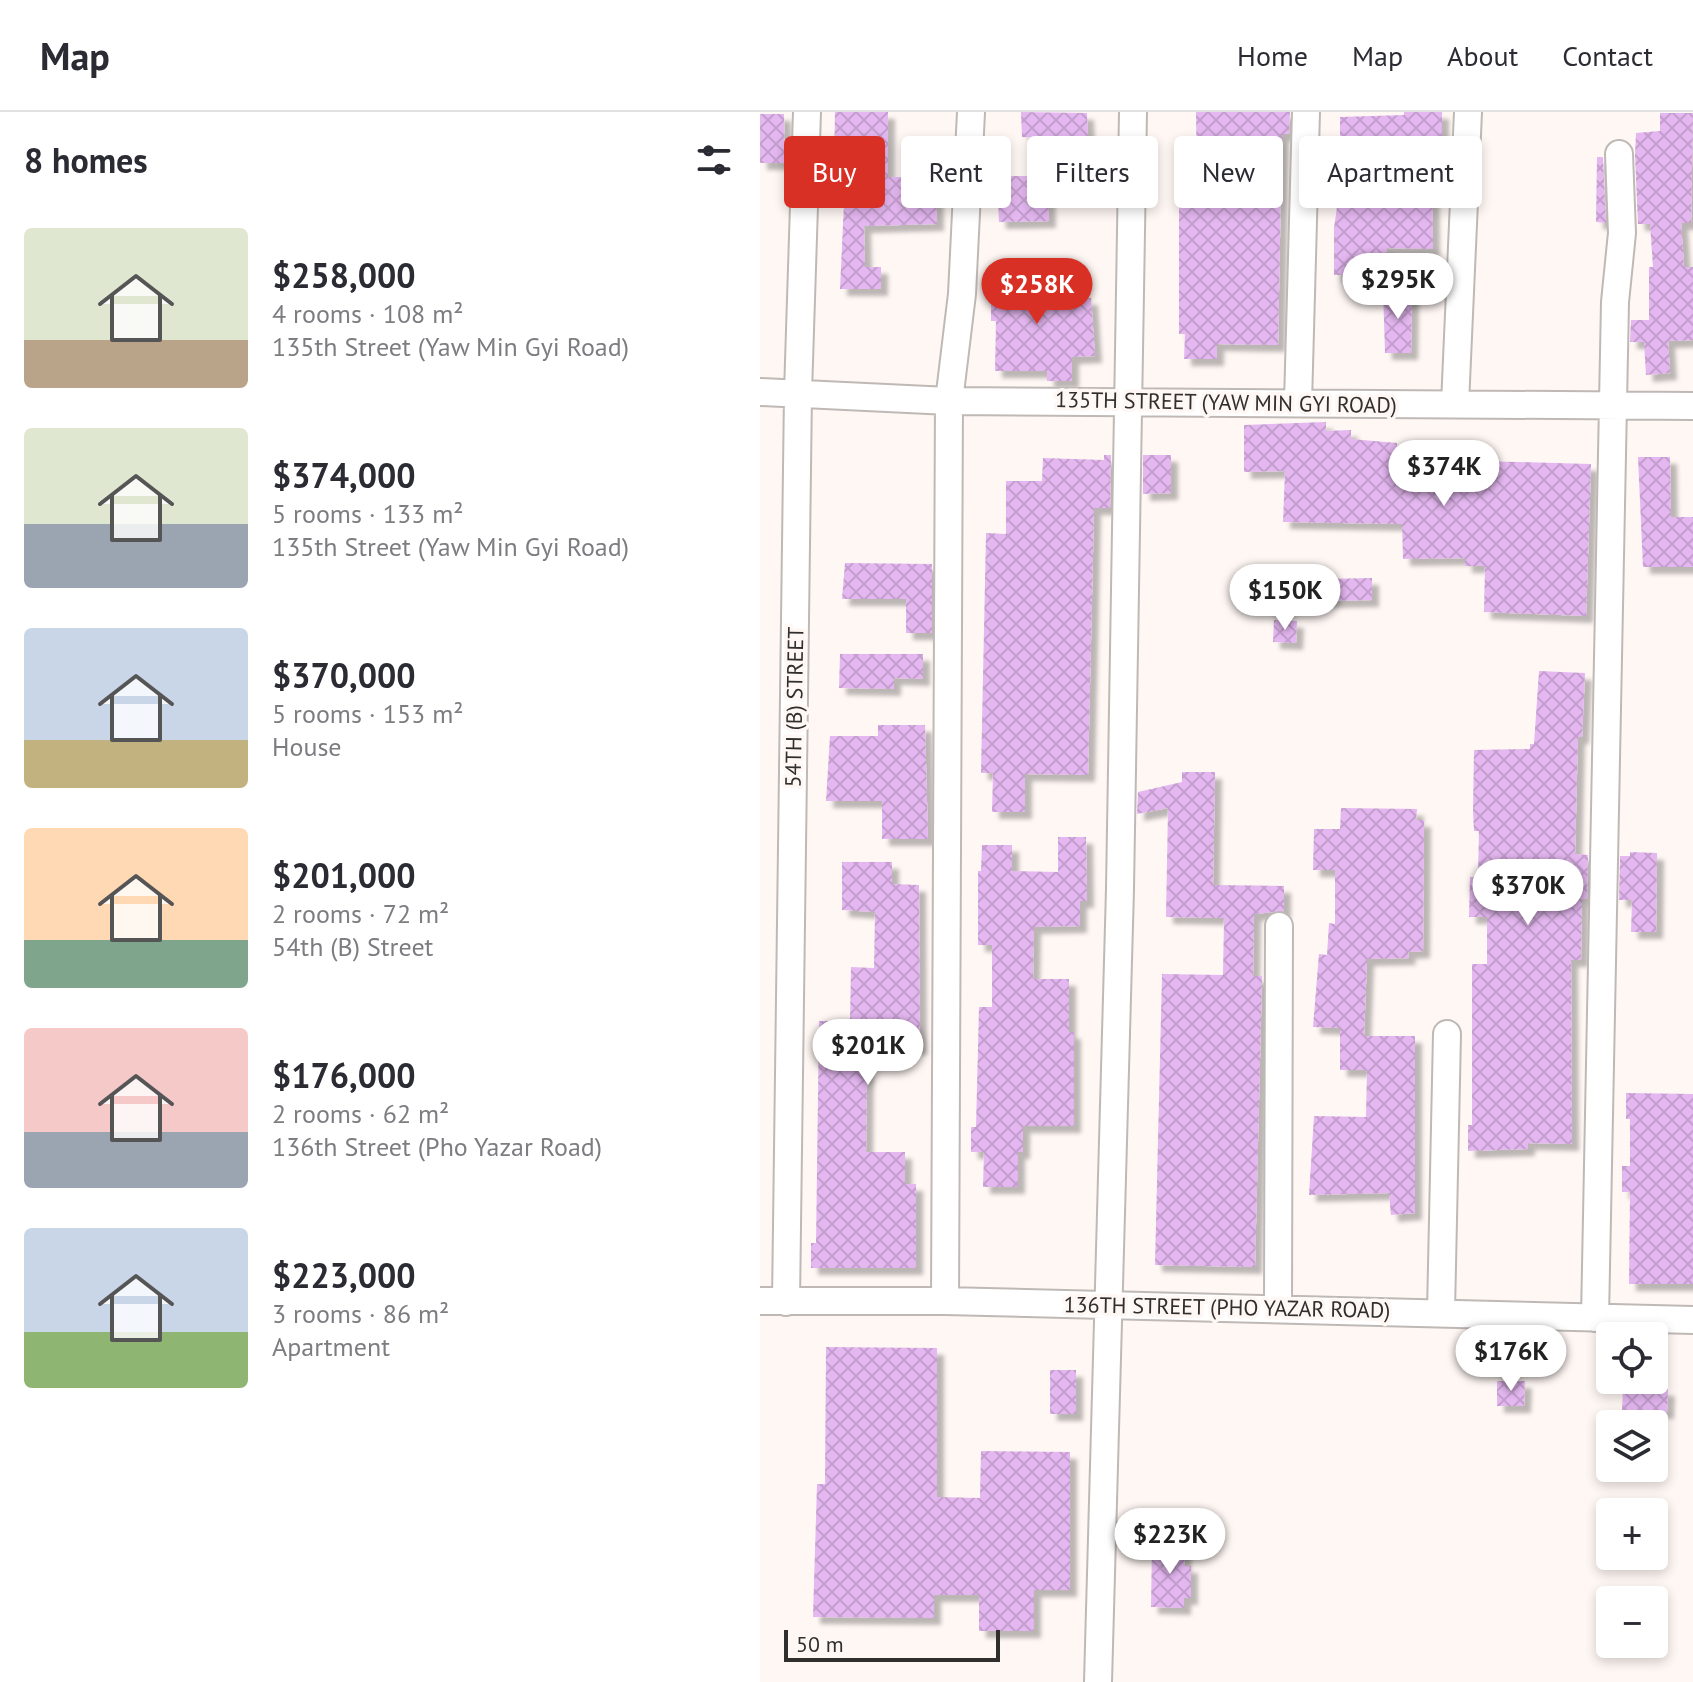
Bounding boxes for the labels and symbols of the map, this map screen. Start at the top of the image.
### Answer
pin: $295K [1342,253,1454,321]
pin: $258K [981,258,1093,326]
street label: 135TH STREET (YAW MIN GYI ROAD) [1055,385,1397,419]
pin: $374K [1388,440,1500,508]
pin: $150K [1229,564,1341,632]
street label: 54TH (B) STREET [779,626,809,788]
pin: $370K [1472,859,1584,927]
pin: $201K [812,1019,924,1087]
street label: 136TH STREET (PHO YAZAR ROAD) [1063,1290,1391,1324]
pin: $176K [1455,1325,1567,1393]
pin: $223K [1114,1508,1226,1576]
scale bar [784,1626,1000,1662]

